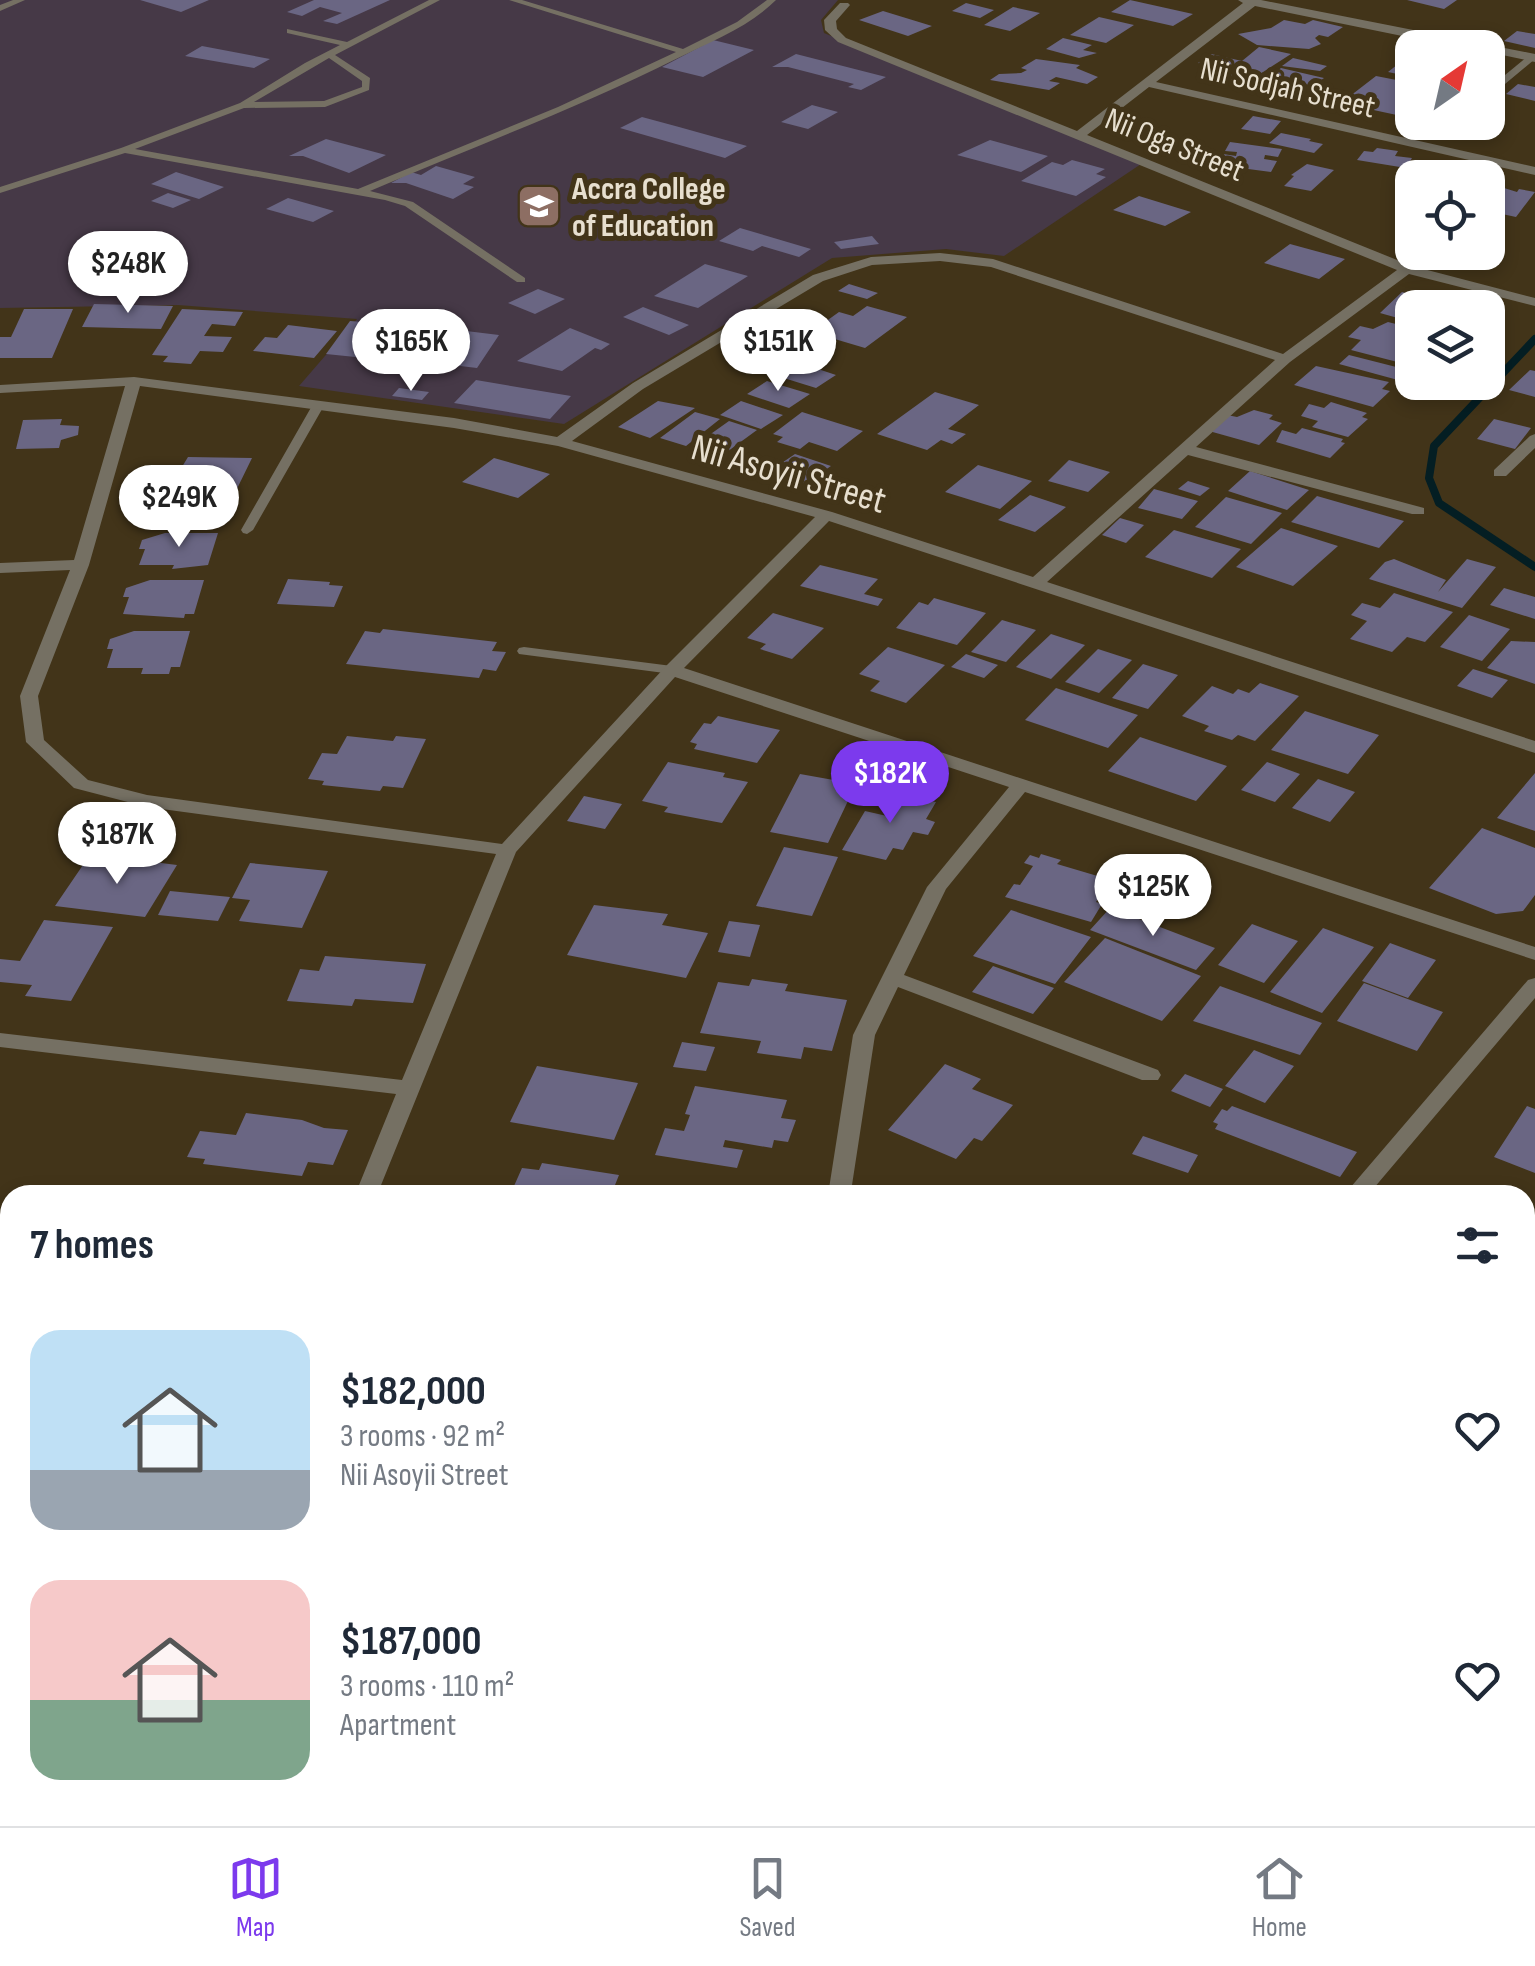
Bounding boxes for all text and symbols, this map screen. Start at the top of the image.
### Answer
north arrow [1395,30,1505,140]
map controls [1395,30,1505,400]
street label: Nii Sodjah Street [1197,49,1379,127]
street label: Nii Oga Street [1099,100,1250,191]
button: locate [1395,160,1505,270]
place label: Accra College of Education [571,170,726,246]
school or university icon: Accra College of Education [516,183,562,229]
pin: $248K [58,231,198,316]
text: $248K [90,244,166,283]
button: layers [1395,290,1505,400]
pin: $165K [341,309,481,394]
pin: $151K [708,309,848,394]
text: $165K [374,322,448,361]
text: $151K [742,322,814,361]
street label: Nii Asoyii Street [686,425,891,524]
pin: $249K [109,465,249,550]
text: $249K [141,478,217,517]
pin: $182K [820,741,960,826]
text: $182K [853,754,927,793]
pin: $187K [47,802,187,887]
text: $187K [80,815,154,854]
pin: $125K [1083,854,1223,939]
text: $125K [1116,867,1190,906]
icon: filters [1450,1218,1505,1273]
text: 7 homes [30,1220,154,1271]
text: $182,000 [340,1366,486,1417]
icon: home [110,1370,230,1490]
icon: heart [1450,1403,1505,1458]
text: 3 rooms · 92 m² [340,1417,505,1456]
text: Nii Asoyii Street [340,1456,508,1495]
text: $187,000 [340,1616,481,1667]
icon: home [110,1620,230,1740]
icon: heart [1450,1653,1505,1708]
text: 3 rooms · 110 m² [340,1667,515,1706]
text: Apartment [340,1706,456,1745]
tab: Map [228,1851,283,1944]
tab: Saved [739,1851,796,1944]
tab: Home [1252,1851,1307,1944]

